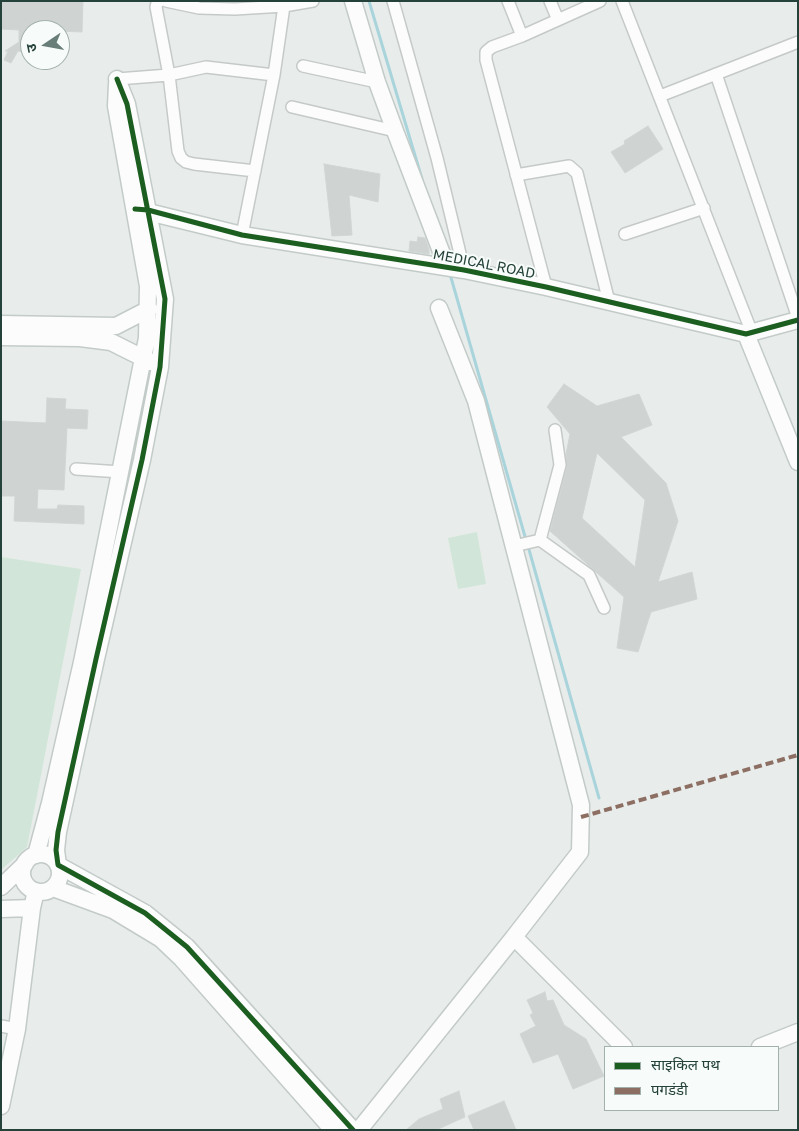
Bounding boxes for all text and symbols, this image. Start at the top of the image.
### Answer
north arrow [20,20,70,70]
text: उ [22,42,40,54]
street label: MEDICAL ROAD [432,246,536,282]
legend [604,1046,779,1111]
text: साइकिल पथ [651,1055,720,1073]
text: पगडंडी [651,1080,688,1098]

